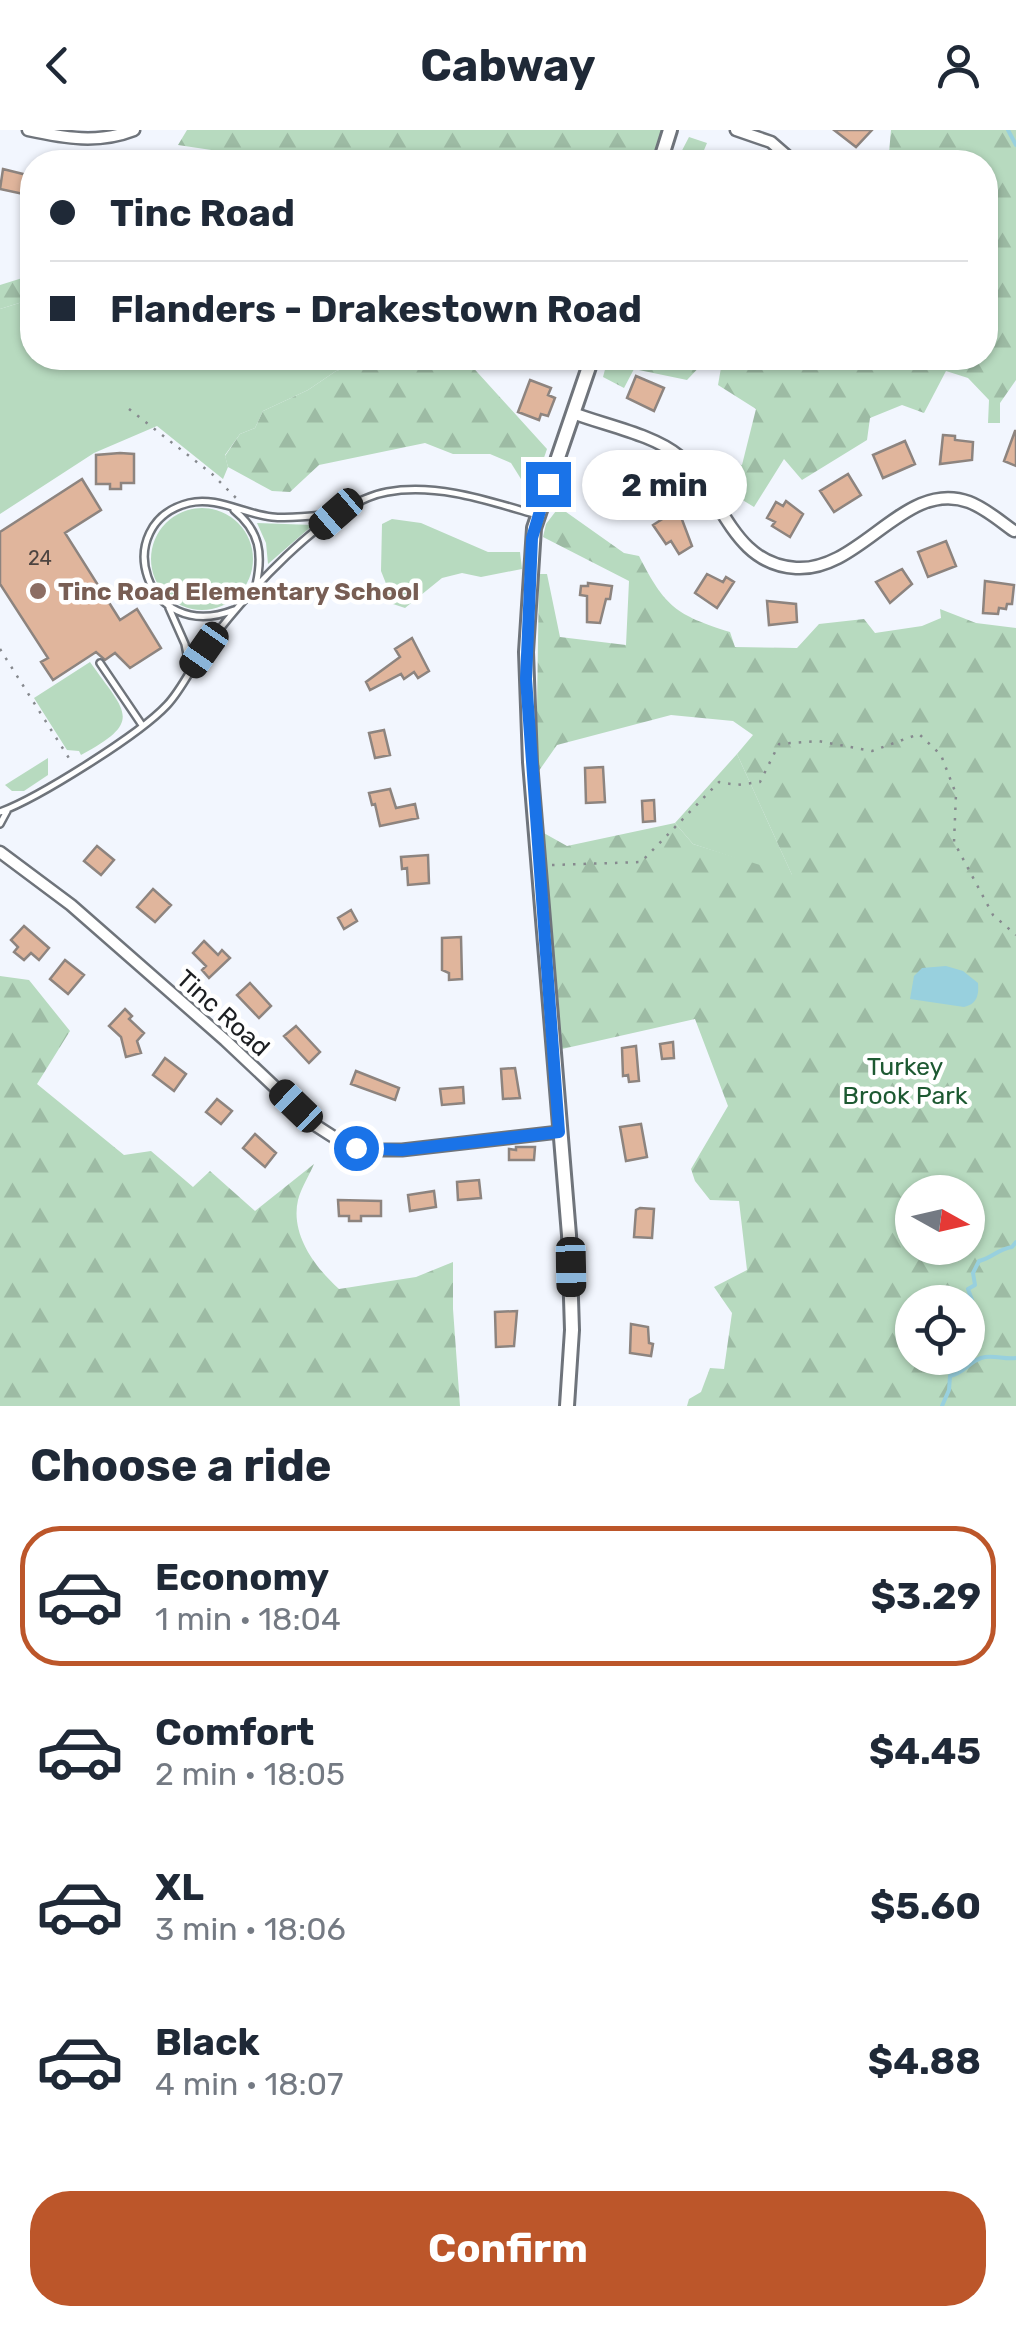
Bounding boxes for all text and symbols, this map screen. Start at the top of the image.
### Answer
icon: back [30,38,85,93]
icon: person [931,38,986,93]
text: Cabway [420,39,596,92]
text: Tinc Road [110,190,295,236]
text: Flanders - Drakestown Road [110,286,642,332]
callout: 2 min [583,449,748,519]
route end [526,462,571,507]
text: 2 min [621,466,708,504]
car [304,483,368,545]
house number: 24 [28,546,52,570]
place label: Tinc Road Elementary School [58,577,419,606]
marker: Tinc Road Elementary School [27,580,49,602]
car [175,617,233,683]
street label: Tinc Road [171,964,275,1062]
park label: Turkey Brook Park [842,1052,968,1110]
car [264,1074,328,1138]
route start [334,1126,379,1171]
north arrow [895,1175,985,1265]
map controls [895,1175,985,1375]
car [555,1237,587,1297]
button: locate [895,1285,985,1375]
text: Choose a ride [30,1439,332,1492]
icon: car [35,1551,125,1641]
text: Economy [155,1554,329,1600]
text: $3.29 [871,1573,981,1619]
text: 1 min · 18:04 [155,1600,341,1638]
icon: car [35,1706,125,1796]
text: Comfort [155,1709,314,1755]
text: $4.45 [869,1728,981,1774]
text: 2 min · 18:05 [155,1755,345,1793]
icon: car [35,1861,125,1951]
text: XL [155,1864,204,1910]
text: $5.60 [870,1883,981,1929]
text: 3 min · 18:06 [155,1910,346,1948]
icon: car [35,2016,125,2106]
text: Black [155,2019,260,2065]
text: $4.88 [868,2038,981,2084]
text: 4 min · 18:07 [155,2065,344,2103]
button: Confirm [30,2191,986,2306]

